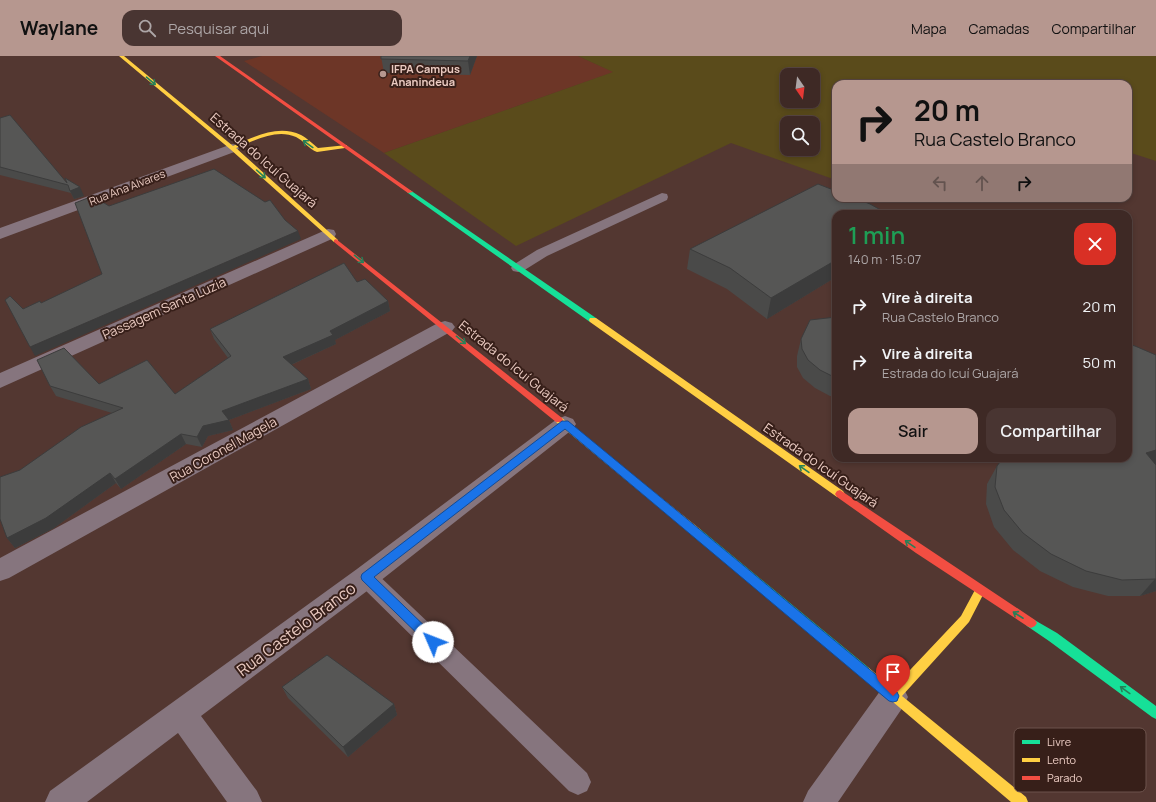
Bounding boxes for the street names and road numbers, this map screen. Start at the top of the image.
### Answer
street label: Estrada do Icuí Guajará [207,108,321,212]
street label: Rua Ana Alvares [87,165,168,208]
street label: Passagem Santa Luzia [99,273,229,343]
street label: Estrada do Icuí Guajará [455,316,573,416]
street label: Rua Coronel Magela [166,412,280,486]
street label: Estrada do Icuí Guajará [760,418,882,512]
street label: Rua Castelo Branco [232,577,360,681]

